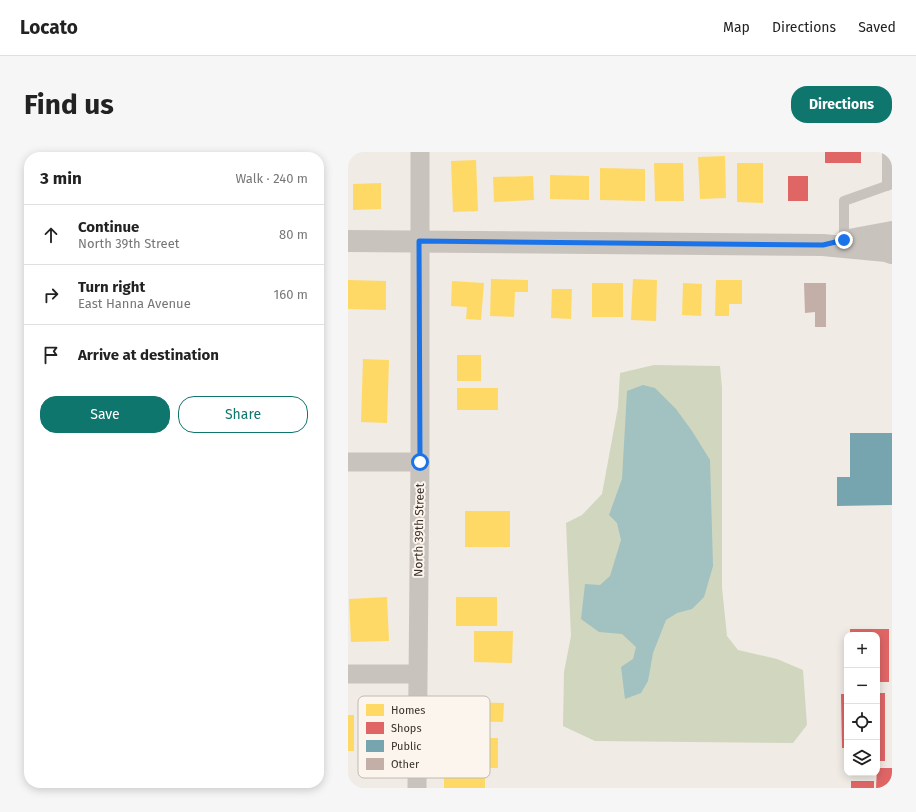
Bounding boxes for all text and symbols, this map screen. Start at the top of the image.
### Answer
text: Locato [20,16,78,39]
text: Map [723,19,750,36]
text: Directions [772,19,836,36]
text: Saved [858,19,896,36]
button: Directions [791,86,892,123]
text: Find us [24,88,114,121]
text: 3 min [40,168,82,189]
text: Walk · 240 m [235,171,308,186]
text: Continue [78,218,139,236]
icon: ahead [40,224,62,246]
text: 80 m [279,227,308,242]
route end [835,231,853,249]
text: North 39th Street [78,236,179,251]
text: Turn right [78,278,145,296]
icon: right [40,284,62,306]
text: 160 m [274,287,308,302]
text: East Hanna Avenue [78,296,191,311]
icon: arrive [40,344,62,366]
text: Arrive at destination [78,346,219,364]
button: Save [40,396,170,433]
button: Share [178,396,308,433]
route start [411,453,429,471]
street label: North 39th Street [411,482,427,577]
map controls [844,632,880,776]
button: + [844,632,880,668]
button: − [844,668,880,704]
legend [358,696,490,778]
text: Homes [391,704,425,717]
button: locate [844,704,880,740]
text: Shops [391,722,422,735]
text: Public [391,740,422,753]
button: layers [844,740,880,776]
text: Other [391,758,420,771]

